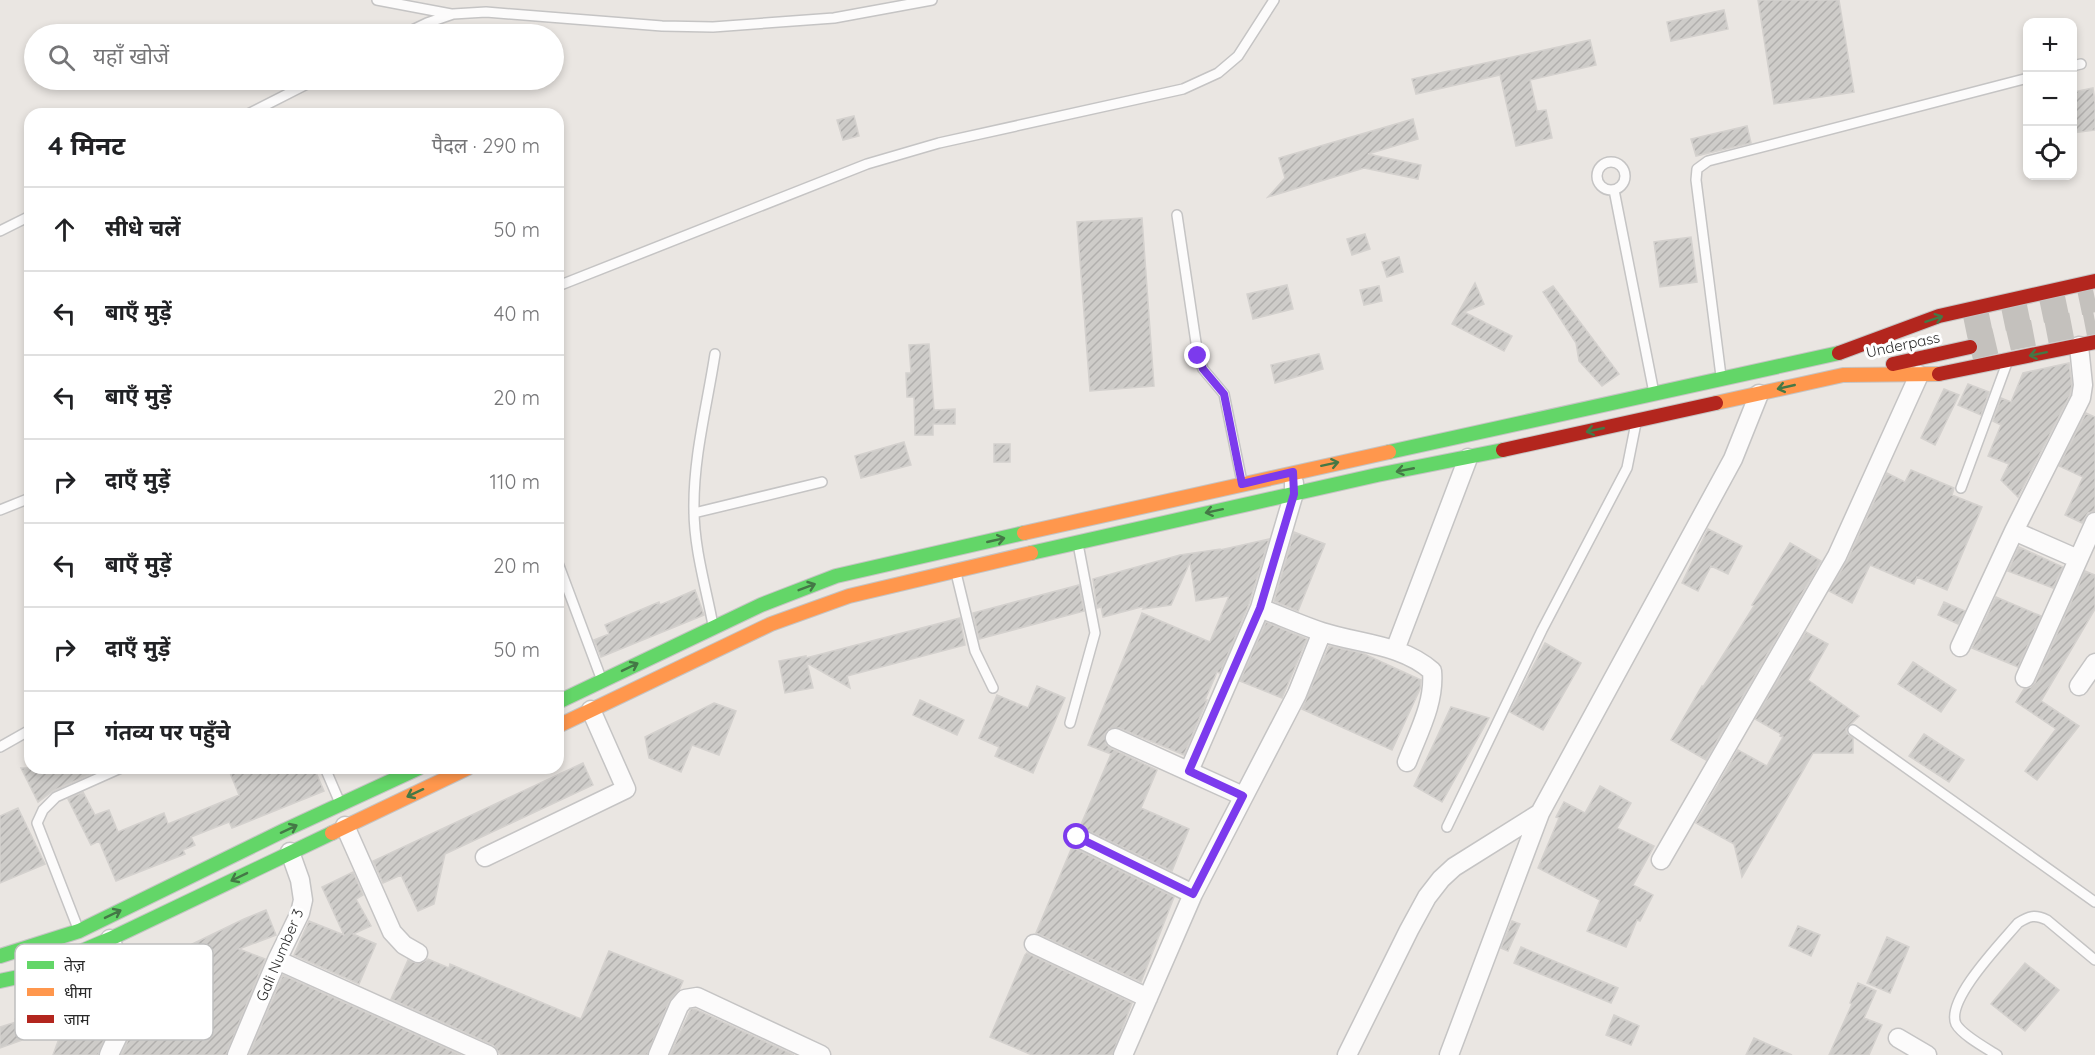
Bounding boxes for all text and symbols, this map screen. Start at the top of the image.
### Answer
map controls [2023,18,2077,180]
button: + [2023,18,2077,72]
search box [24,24,564,90]
icon: search [45,41,78,74]
text: यहाँ खोजें [93,42,169,70]
button: − [2023,72,2077,126]
button: locate [2023,126,2077,180]
text: 4 मिनट [48,129,125,162]
text: पैदल · 290 m [432,133,540,158]
icon: ahead [48,213,81,246]
text: सीधे चलें [105,214,181,242]
text: 50 m [494,217,540,242]
icon: left [48,297,81,330]
text: बाएँ मुड़ें [105,298,171,326]
text: 40 m [494,301,540,326]
one-way arrow [1924,312,1943,323]
street label: Underpass [1864,327,1942,362]
route end [1184,342,1210,368]
one-way arrow [2029,349,2048,361]
icon: left [48,381,81,414]
text: बाएँ मुड़ें [105,382,171,410]
one-way arrow [1777,382,1796,394]
text: 20 m [493,385,540,410]
one-way arrow [1586,424,1605,436]
one-way arrow [1320,458,1339,470]
icon: right [48,465,81,498]
one-way arrow [1395,465,1415,476]
text: दाएँ मुड़ें [105,466,170,494]
text: 110 m [490,469,540,494]
one-way arrow [1205,505,1224,517]
one-way arrow [986,533,1005,545]
icon: left [48,549,81,582]
text: बाएँ मुड़ें [105,550,171,578]
text: 20 m [493,553,540,578]
one-way arrow [798,581,816,592]
icon: right [48,633,81,666]
text: दाएँ मुड़ें [105,634,170,662]
text: 50 m [494,637,540,662]
one-way arrow [620,661,638,673]
icon: arrive [48,717,81,750]
text: गंतव्य पर पहुँचे [105,718,230,746]
one-way arrow [407,788,425,800]
one-way arrow [279,822,297,834]
route start [1063,823,1089,849]
one-way arrow [231,871,249,883]
street label: Gali Number 3 [251,905,308,1004]
one-way arrow [104,907,122,919]
legend [15,944,213,1040]
text: तेज़ [64,955,86,975]
text: धीमा [64,982,93,1002]
text: जाम [64,1009,90,1029]

